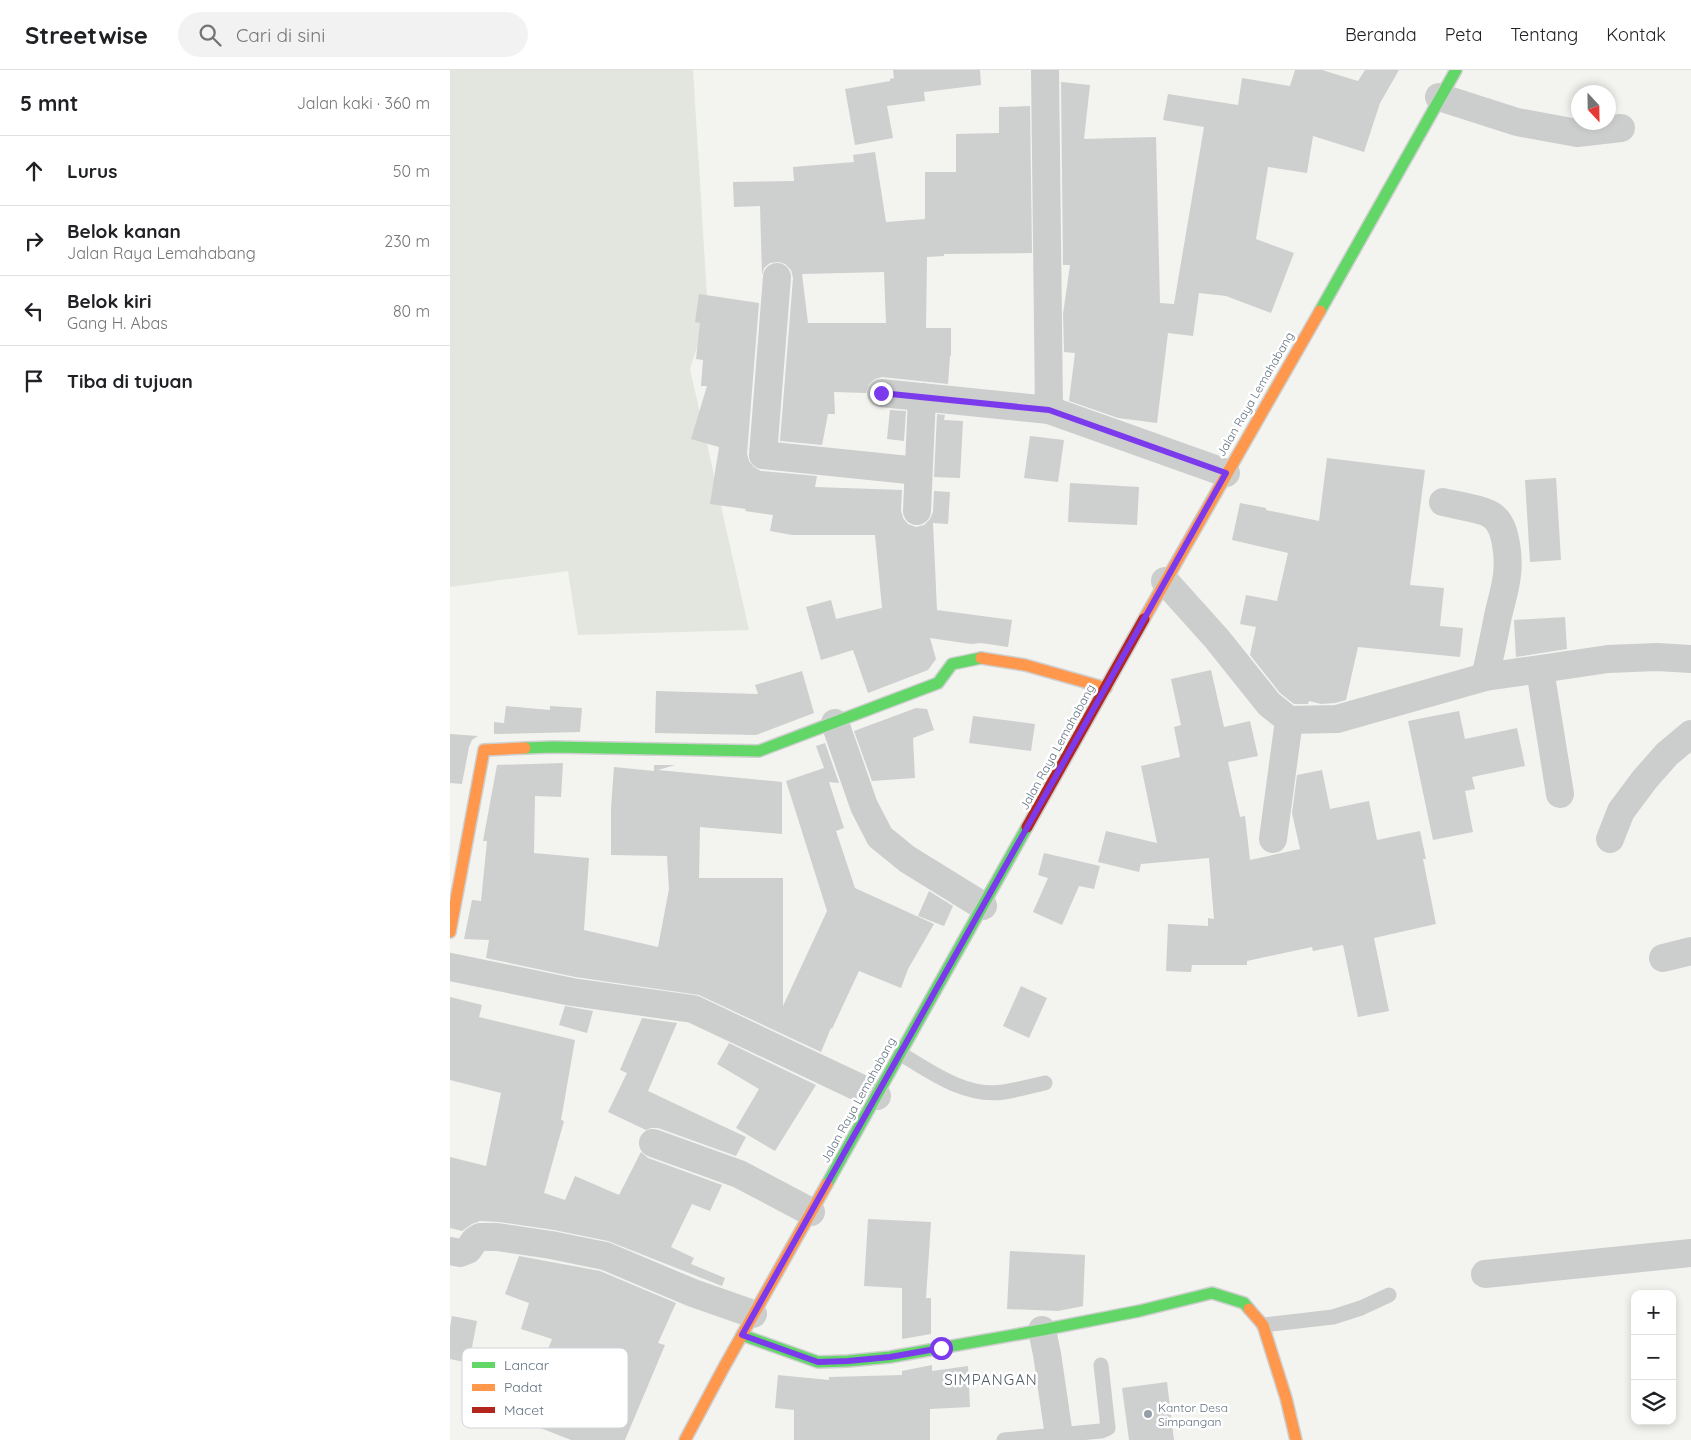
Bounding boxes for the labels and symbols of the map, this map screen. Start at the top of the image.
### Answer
north arrow [1571,85,1616,130]
street label: Jalan Raya Lemahabang [1213,329,1297,459]
route end [870,382,893,405]
street label: Jalan Raya Lemahabang [1016,681,1098,813]
street label: Jalan Raya Lemahabang [817,1034,899,1166]
route start [930,1337,953,1360]
legend [462,1348,628,1428]
text: Lancar [504,1356,550,1374]
district label: SIMPANGAN [944,1370,1038,1389]
text: Padat [504,1378,543,1396]
place label: Kantor Desa Simpangan [1158,1400,1228,1429]
text: Macet [504,1401,544,1419]
marker: Kantor Desa Simpangan [1142,1408,1154,1420]

